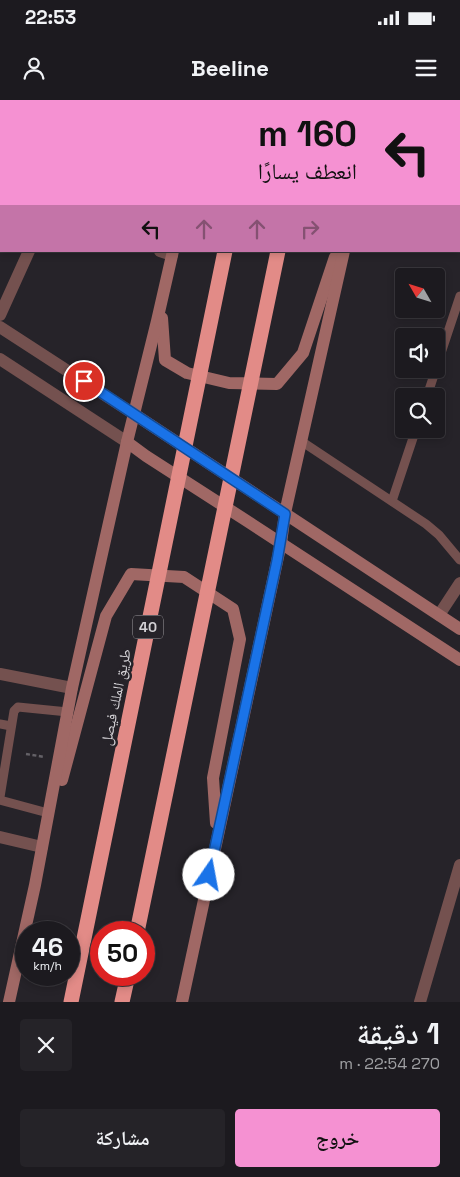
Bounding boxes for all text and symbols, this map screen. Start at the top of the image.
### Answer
text: 22:53 [25,5,76,30]
icon: person [20,54,48,82]
text: Beeline [191,54,269,82]
icon: menu [412,54,440,82]
text: 160 m [258,112,357,156]
icon: left [375,120,440,185]
text: انعطف يسارًا [258,157,357,185]
icon: left [137,215,165,243]
icon: ahead [190,215,218,243]
icon: ahead [243,215,271,243]
icon: right [296,215,324,243]
north arrow [395,268,445,318]
map controls [395,268,445,438]
button: sound [395,328,445,378]
pin [63,360,105,402]
icon: arrive [70,367,98,395]
button: search [395,388,445,438]
road number: 40 [133,616,163,638]
street label: طريق الملك فيصل [96,647,136,747]
position arrow [182,848,234,900]
speed limit sign: 50 [90,921,155,986]
text: 46 [32,931,63,963]
text: km/h [33,958,62,974]
text: 1 دقيقة [356,1014,440,1053]
button: close [20,1019,72,1071]
text: 270 m · 22:54 [339,1053,440,1074]
button: مشاركة [20,1109,225,1167]
button: خروج [235,1109,440,1167]

